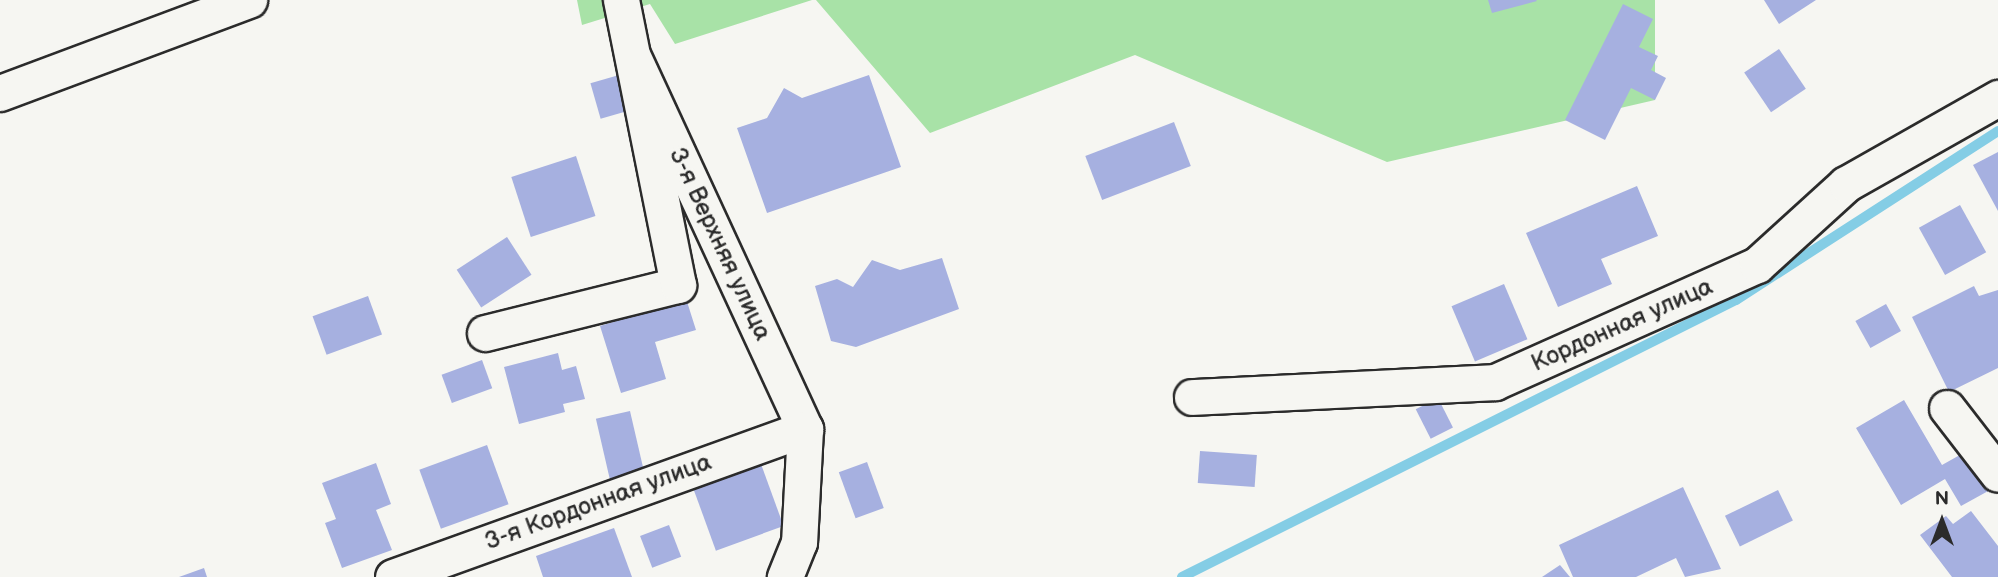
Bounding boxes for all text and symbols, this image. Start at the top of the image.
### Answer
street label: 3-я Верхняя улица [663,143,777,345]
street label: Кордонная улица [1527,272,1717,378]
street label: 3-я Кордонная улица [481,448,715,556]
north arrow [1907,486,1977,556]
text: N [1935,488,1949,511]

